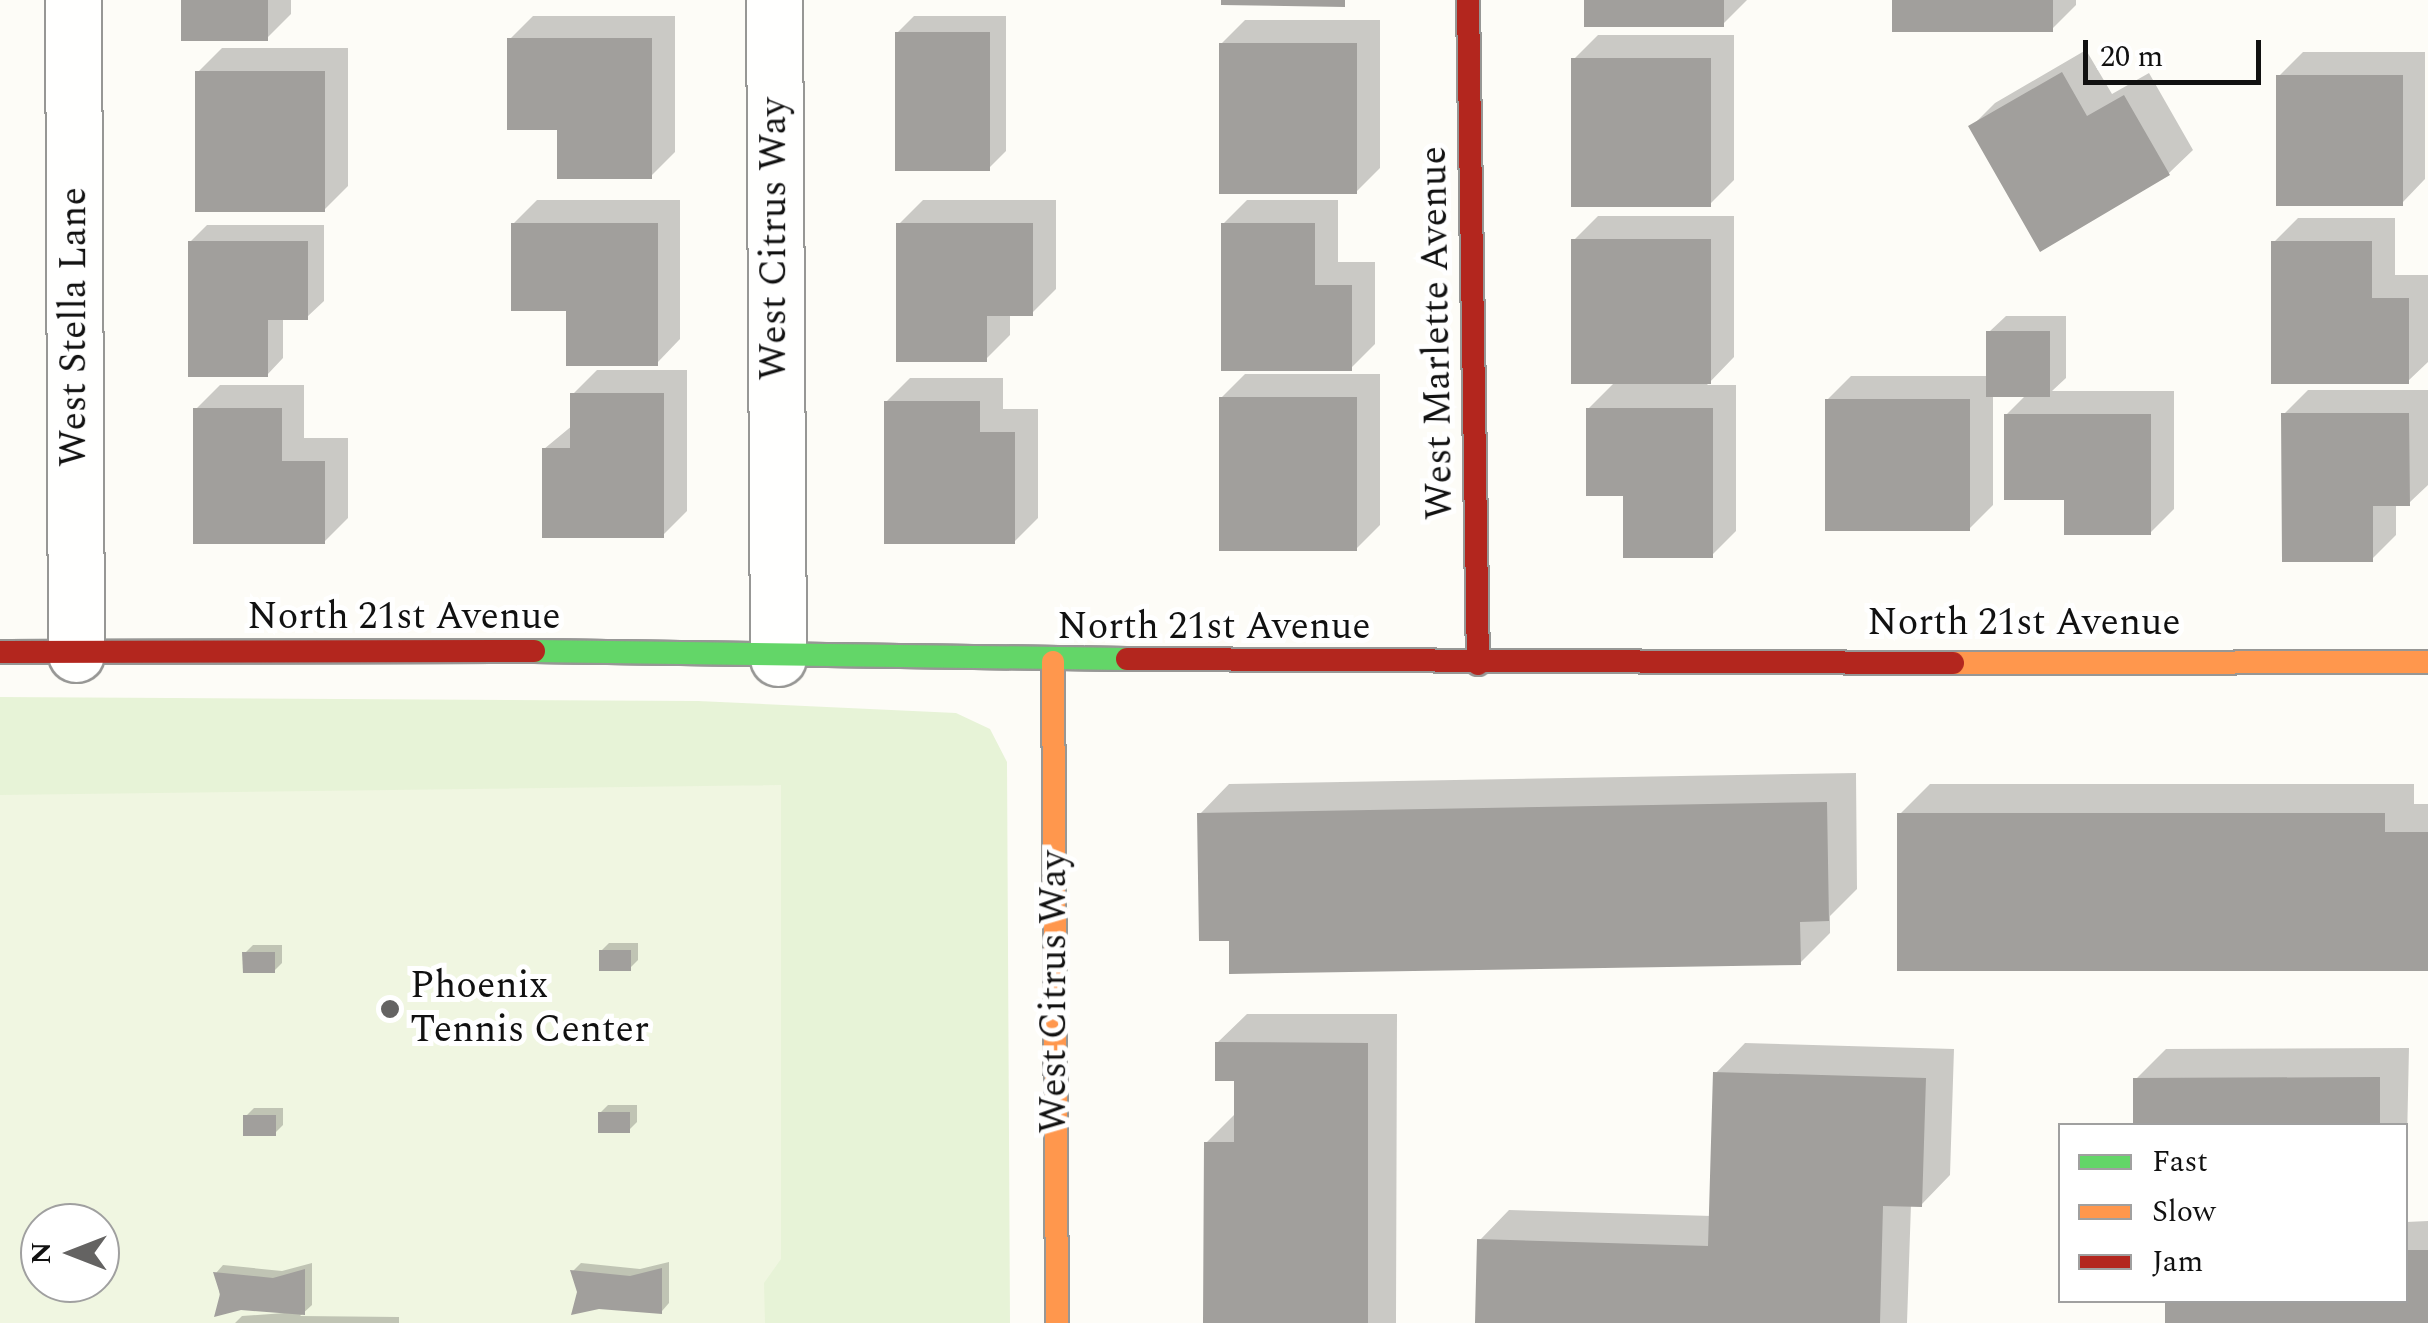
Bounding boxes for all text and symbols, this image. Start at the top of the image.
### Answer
scale bar [2088,20,2266,82]
text: 20 m [2100,34,2163,80]
street label: West Citrus Way [752,98,798,380]
street label: West Marlette Avenue [1412,146,1464,520]
street label: West Stella Lane [52,187,98,467]
street label: North 21st Avenue [247,595,561,641]
street label: North 21st Avenue [1867,601,2181,647]
street label: North 21st Avenue [1057,605,1371,651]
street label: West Citrus Way [1032,851,1078,1133]
place label: Phoenix Tennis Center [410,964,649,1054]
marker: Phoenix Tennis Center [379,998,401,1020]
legend [2058,1123,2408,1303]
text: Fast [2152,1139,2208,1185]
text: Slow [2152,1189,2216,1235]
north arrow [20,1203,120,1303]
text: Jam [2152,1239,2203,1285]
text: N [20,1242,63,1264]

